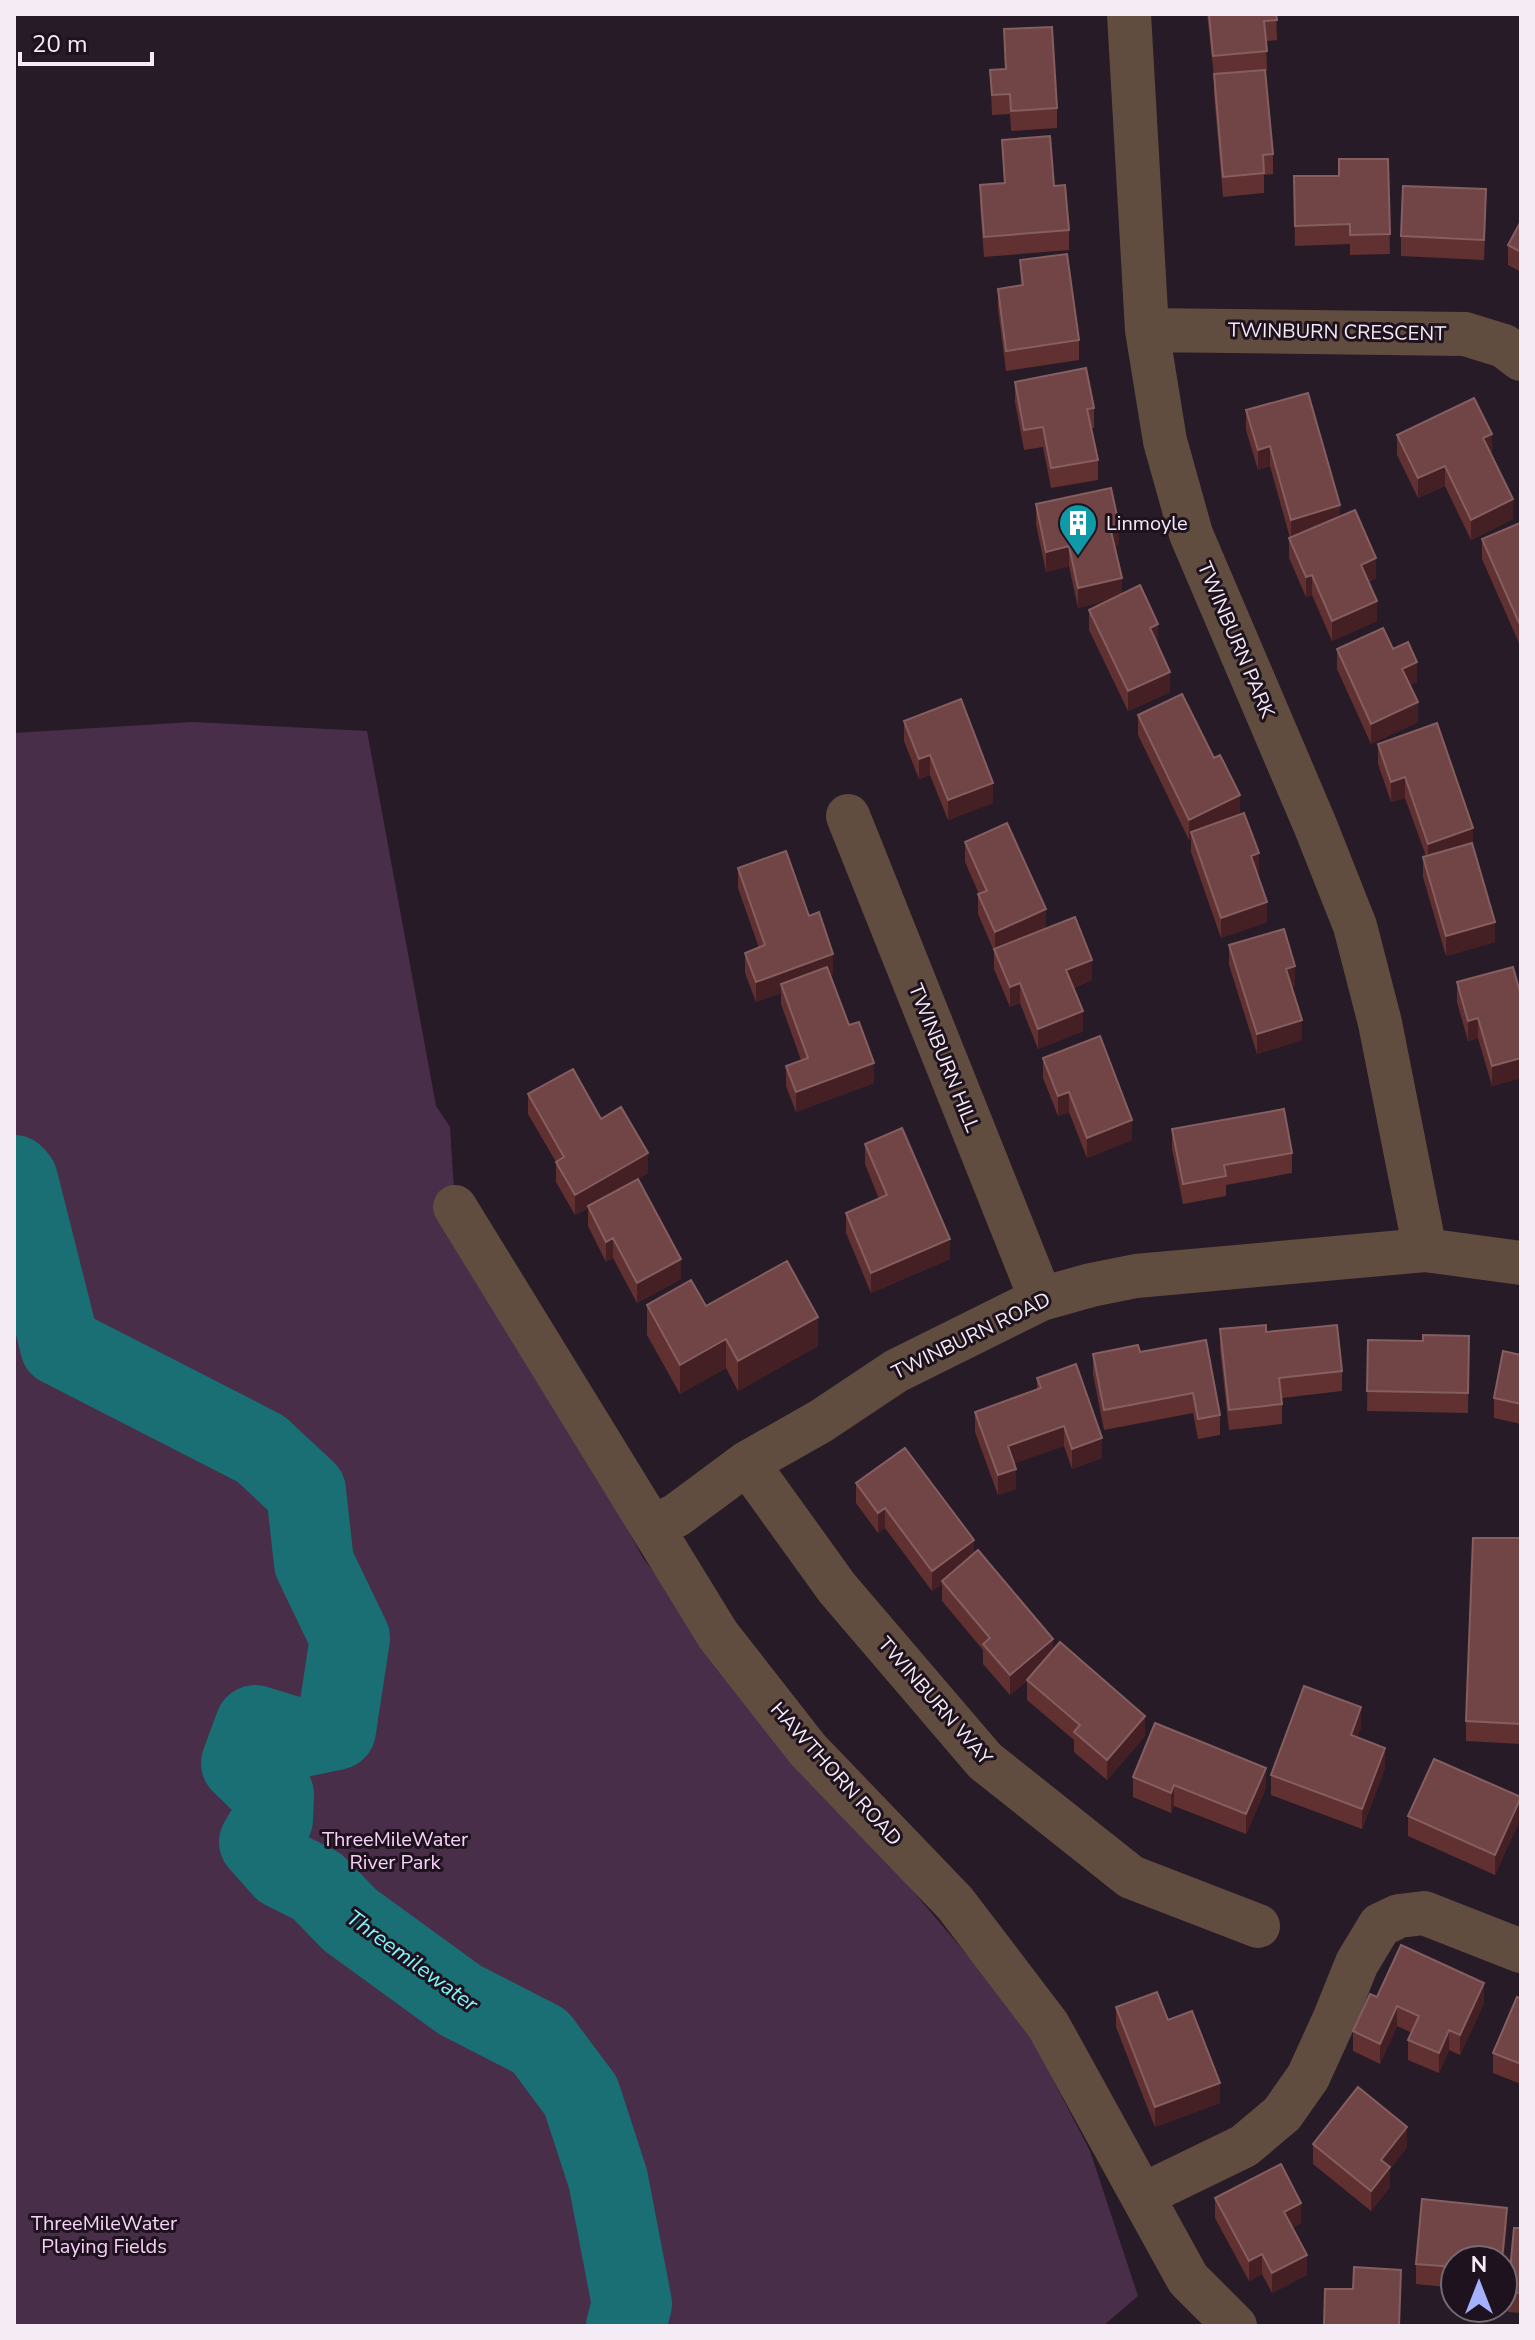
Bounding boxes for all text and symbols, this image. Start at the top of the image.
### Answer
scale bar [20,16,152,66]
text: 20 m [32,28,88,60]
street label: TWINBURN CRESCENT [1228,317,1446,347]
building icon: Linmoyle [1057,502,1099,557]
place label: Linmoyle [1106,510,1188,537]
street label: TWINBURN PARK [1191,558,1281,723]
street label: TWINBURN HILL [902,980,986,1136]
street label: TWINBURN ROAD [887,1286,1055,1386]
street label: TWINBURN WAY [872,1631,999,1772]
street label: HAWTHORN ROAD [764,1696,908,1852]
park label: ThreeMileWater River Park [322,1826,468,1876]
water label: Threemilewater [340,1903,485,2020]
park label: ThreeMileWater Playing Fields [31,2210,177,2260]
north arrow [1439,2244,1519,2324]
text: N [1471,2250,1487,2280]

